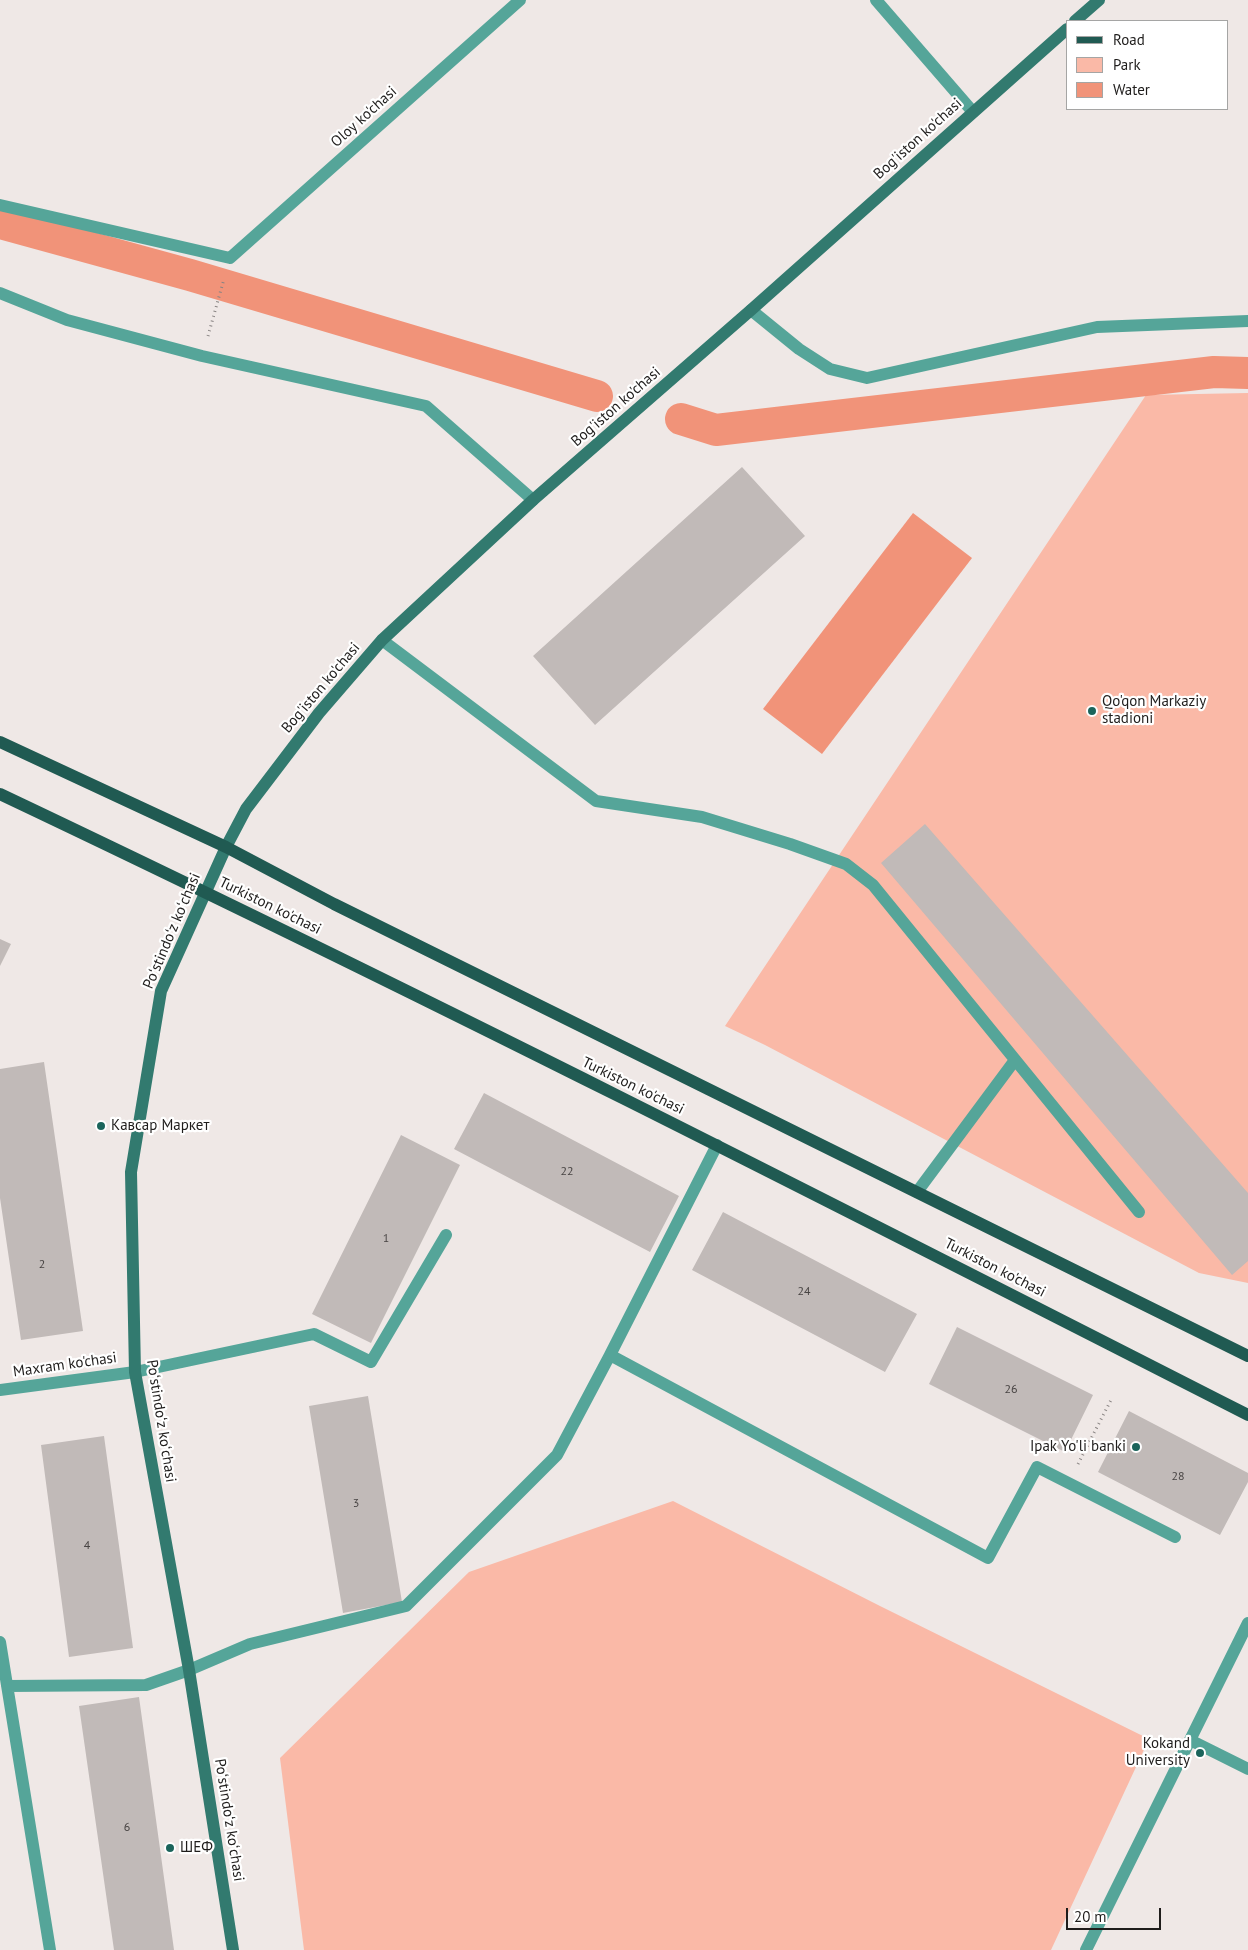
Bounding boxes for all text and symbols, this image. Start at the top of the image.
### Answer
legend [1066,20,1228,110]
text: Road [1113,30,1145,49]
text: Park [1113,55,1141,74]
text: Water [1113,80,1150,99]
street label: Oloy ko'chasi [327,83,401,151]
street label: Bog'iston ko'chasi [870,95,966,183]
street label: Bog'iston ko'chasi [568,363,664,451]
street label: Bog'iston ko'chasi [278,639,364,737]
place label: Qo'qon Markaziy stadioni [1102,693,1206,728]
marker: Qo'qon Markaziy stadioni [1086,705,1098,717]
street label: Poʻstindoʻz koʻchasi [139,870,205,992]
street label: Turkiston ko'chasi [216,873,324,939]
street label: Turkiston ko'chasi [579,1053,687,1119]
place label: Кавсар Маркет [111,1117,209,1135]
marker: Кавсар Маркет [95,1120,107,1132]
house number: 22 [560,1165,574,1179]
house number: 1 [383,1232,389,1246]
street label: Turkiston ko'chasi [941,1235,1049,1301]
house number: 2 [39,1258,45,1272]
house number: 24 [797,1285,811,1299]
street label: Maxram ko'chasi [12,1349,118,1381]
street label: Poʻstindoʻz koʻchasi [142,1358,180,1484]
house number: 26 [1004,1383,1018,1397]
place label: Ipak Yo'li banki [1030,1438,1126,1456]
marker: Ipak Yo'li banki [1130,1441,1142,1453]
house number: 28 [1171,1470,1185,1484]
house number: 3 [353,1497,359,1511]
house number: 4 [84,1539,90,1553]
place label: Kokand University [1126,1735,1190,1770]
marker: Kokand University [1194,1747,1206,1759]
street label: Poʻstindoʻz koʻchasi [210,1757,248,1883]
house number: 6 [124,1821,130,1835]
place label: ШЕФ [180,1839,213,1857]
marker: ШЕФ [164,1842,176,1854]
scale bar [1068,1898,1163,1930]
text: 20 m [1074,1907,1107,1926]

